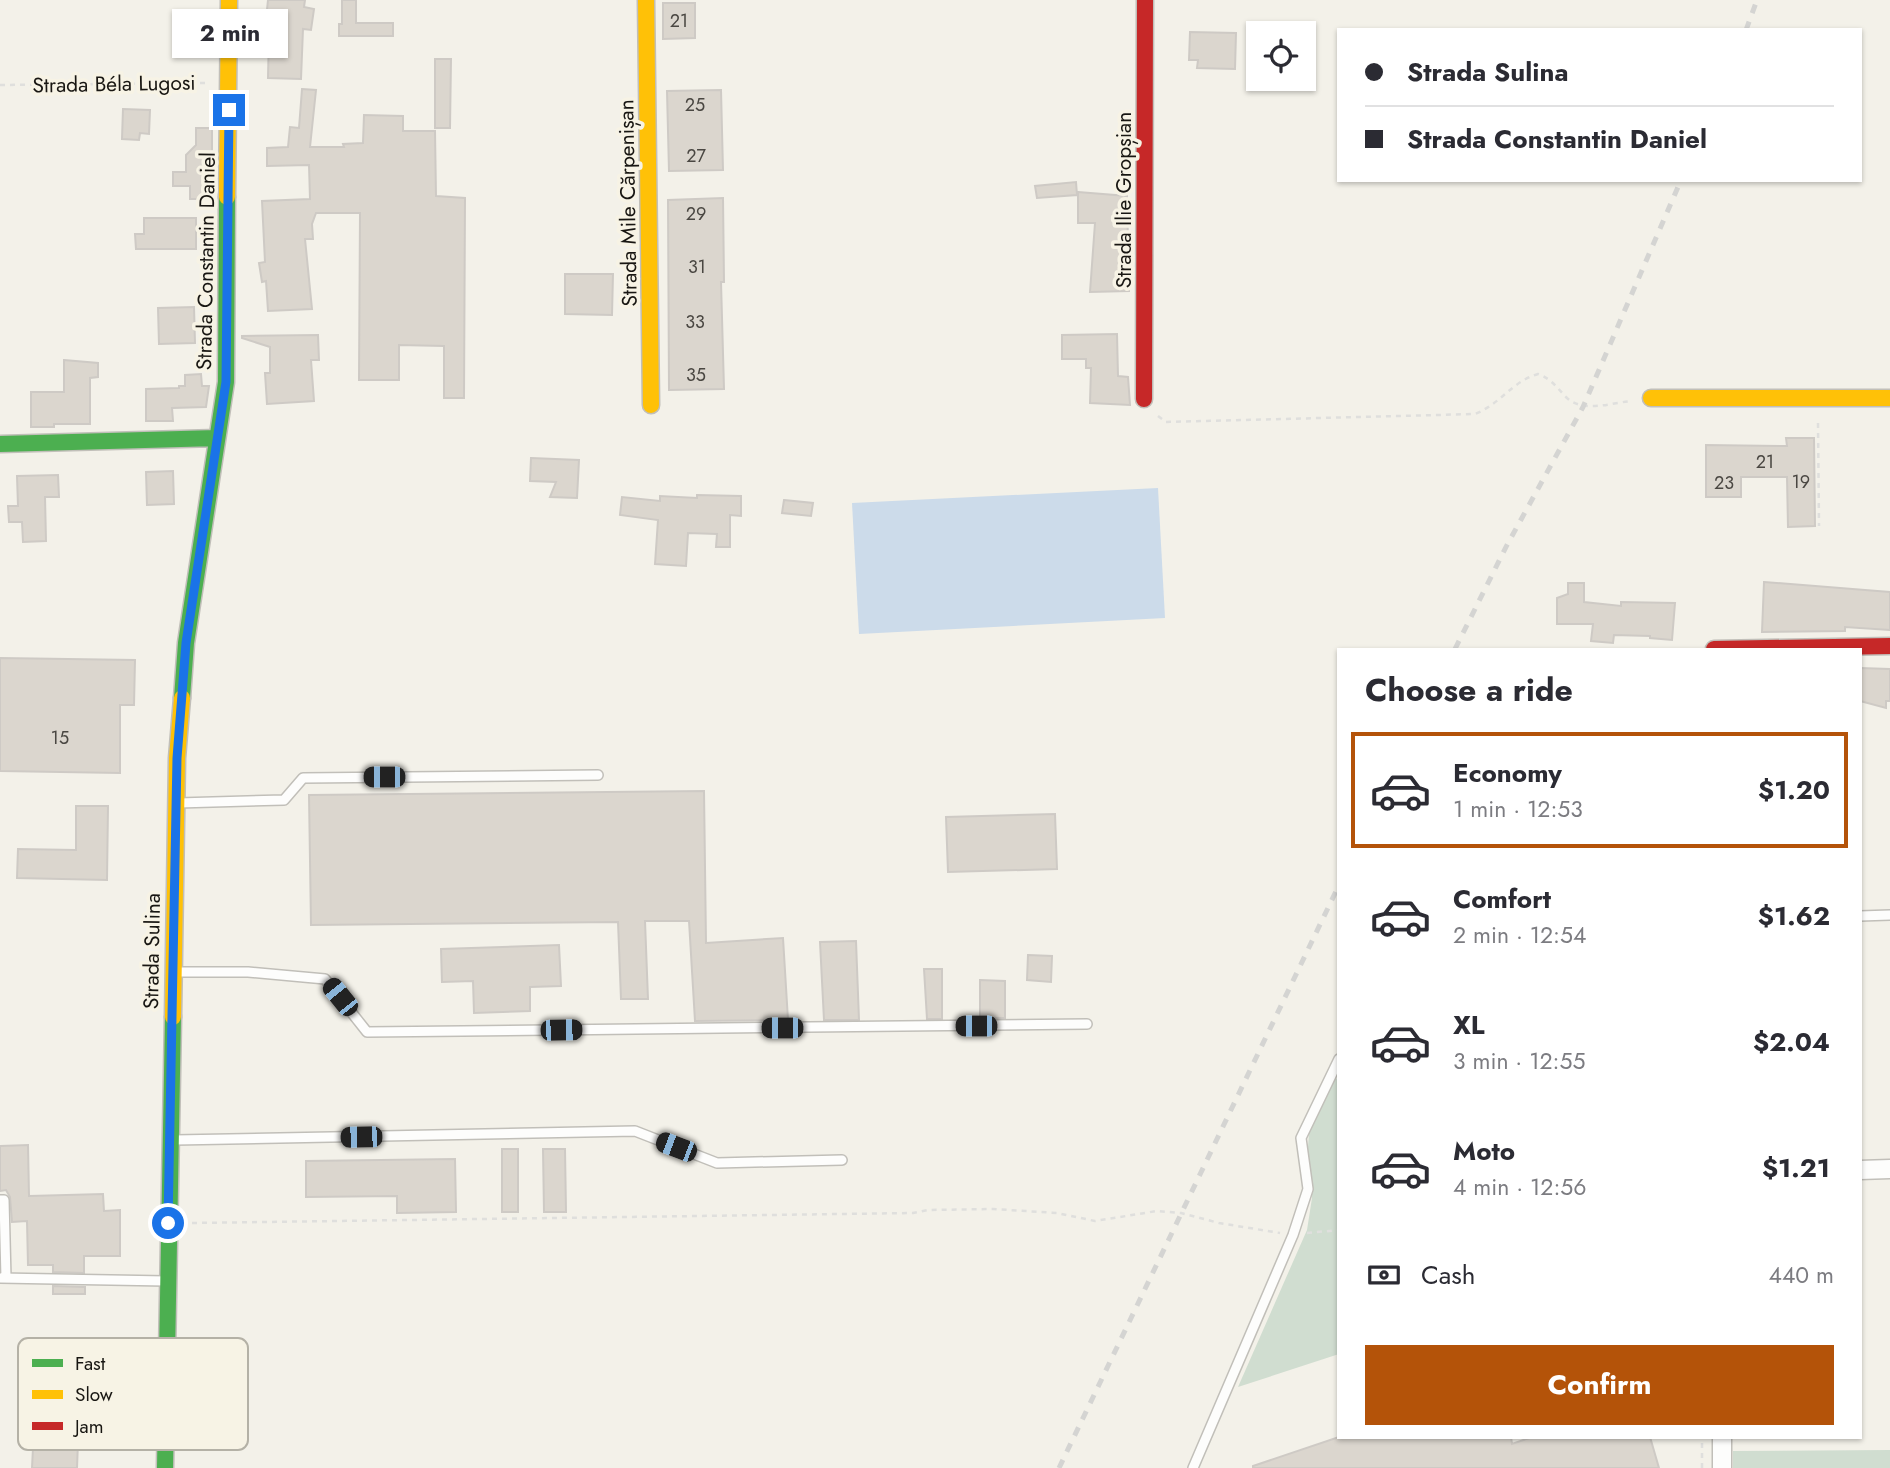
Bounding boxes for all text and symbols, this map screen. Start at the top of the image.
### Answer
callout: 2 min [171,8,287,57]
house number: 21 [670,8,688,34]
text: 2 min [200,16,260,50]
map controls [1246,21,1316,91]
button: locate [1246,21,1316,91]
text: Strada Sulina [1407,53,1568,91]
street label: Strada Béla Lugosi [32,68,196,100]
house number: 25 [685,92,705,118]
route end [213,94,245,126]
street label: Strada Mile Cărpenișan [611,99,645,307]
street label: Strada Ilie Gropșian [1109,112,1139,288]
text: Strada Constantin Daniel [1407,120,1707,158]
house number: 27 [686,143,706,169]
street label: Strada Constantin Daniel [189,152,223,370]
house number: 29 [686,201,706,227]
house number: 31 [688,254,706,280]
house number: 33 [685,309,705,335]
house number: 35 [686,362,706,388]
house number: 21 [1756,449,1774,475]
house number: 19 [1792,469,1810,495]
house number: 23 [1714,470,1734,496]
text: Choose a ride [1365,667,1573,713]
house number: 15 [51,725,69,751]
text: Economy [1453,754,1562,792]
icon: car [1369,759,1432,822]
car [364,767,406,788]
text: $1.20 [1758,771,1830,809]
text: 1 min · 12:53 [1453,792,1583,826]
text: Comfort [1453,880,1551,918]
icon: car [1369,885,1432,948]
street label: Strada Sulina [136,893,168,1009]
text: $1.62 [1758,897,1830,935]
text: 2 min · 12:54 [1453,918,1586,952]
car [319,974,362,1020]
text: XL [1453,1006,1485,1044]
icon: car [1369,1011,1432,1074]
car [956,1016,998,1037]
car [762,1018,804,1039]
car [540,1019,583,1041]
text: $2.04 [1753,1023,1830,1061]
text: 3 min · 12:55 [1453,1044,1585,1078]
car [340,1126,383,1148]
car [653,1130,700,1164]
text: Moto [1453,1132,1515,1170]
icon: car [1369,1137,1432,1200]
text: $1.21 [1762,1149,1830,1187]
text: 4 min · 12:56 [1453,1170,1587,1204]
route start [152,1207,184,1239]
icon: cash [1365,1256,1403,1294]
text: Cash [1421,1256,1475,1294]
text: 440 m [1769,1258,1834,1292]
legend [18,1338,248,1450]
button: Confirm [1365,1345,1834,1425]
text: Fast [75,1350,106,1377]
text: Slow [75,1381,113,1408]
text: Jam [72,1413,104,1440]

